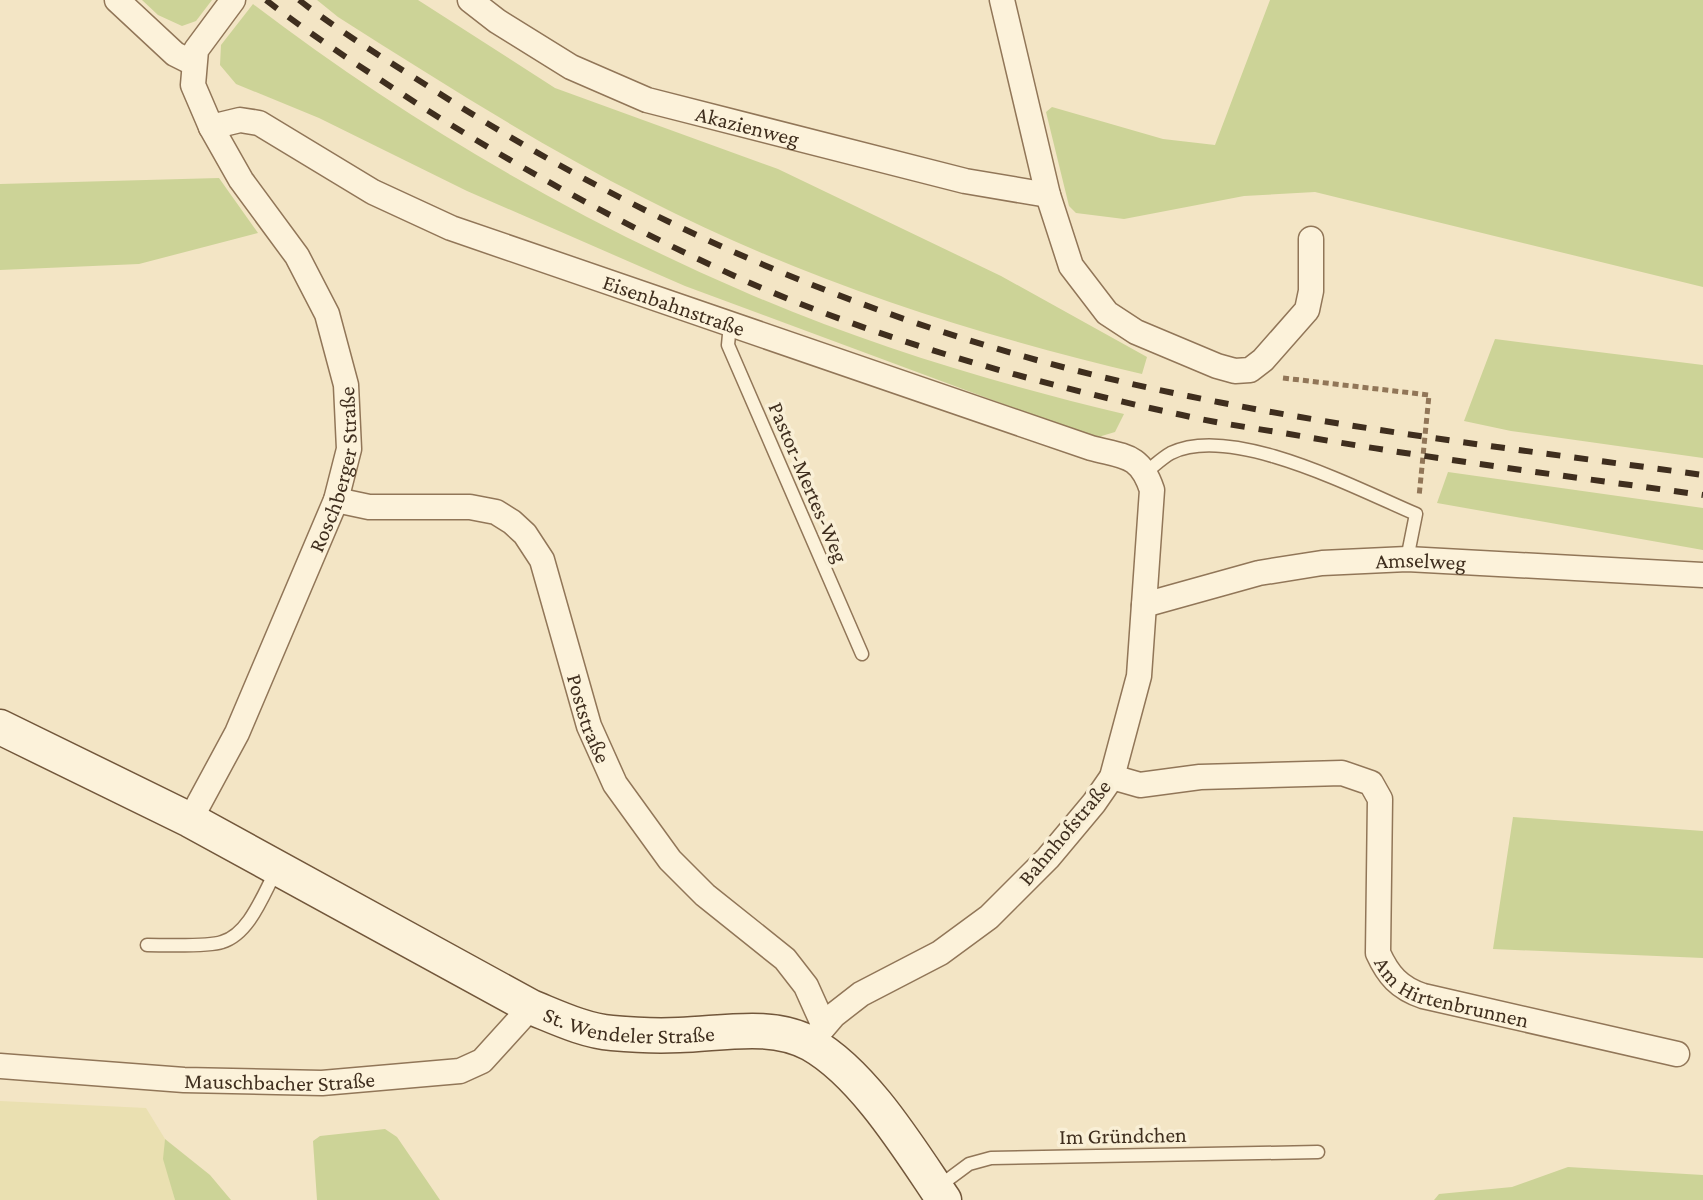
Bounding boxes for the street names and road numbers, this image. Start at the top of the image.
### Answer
street label: Akazienweg [693,101,802,151]
street label: Eisenbahnstraße [600,269,748,341]
street label: Roschberger Straße [303,386,362,556]
street label: Pastor-Mertes-Weg [763,398,854,566]
street label: Amselweg [1375,547,1467,575]
street label: Poststraße [562,671,616,767]
street label: Bahnhofstraße [1013,774,1116,890]
street label: Am Hirtenbrunnen [1369,952,1531,1033]
street label: St. Wendeler Straße [540,1002,716,1048]
street label: Mauschbacher Straße [184,1066,376,1096]
street label: Im Gründchen [1059,1122,1187,1149]

